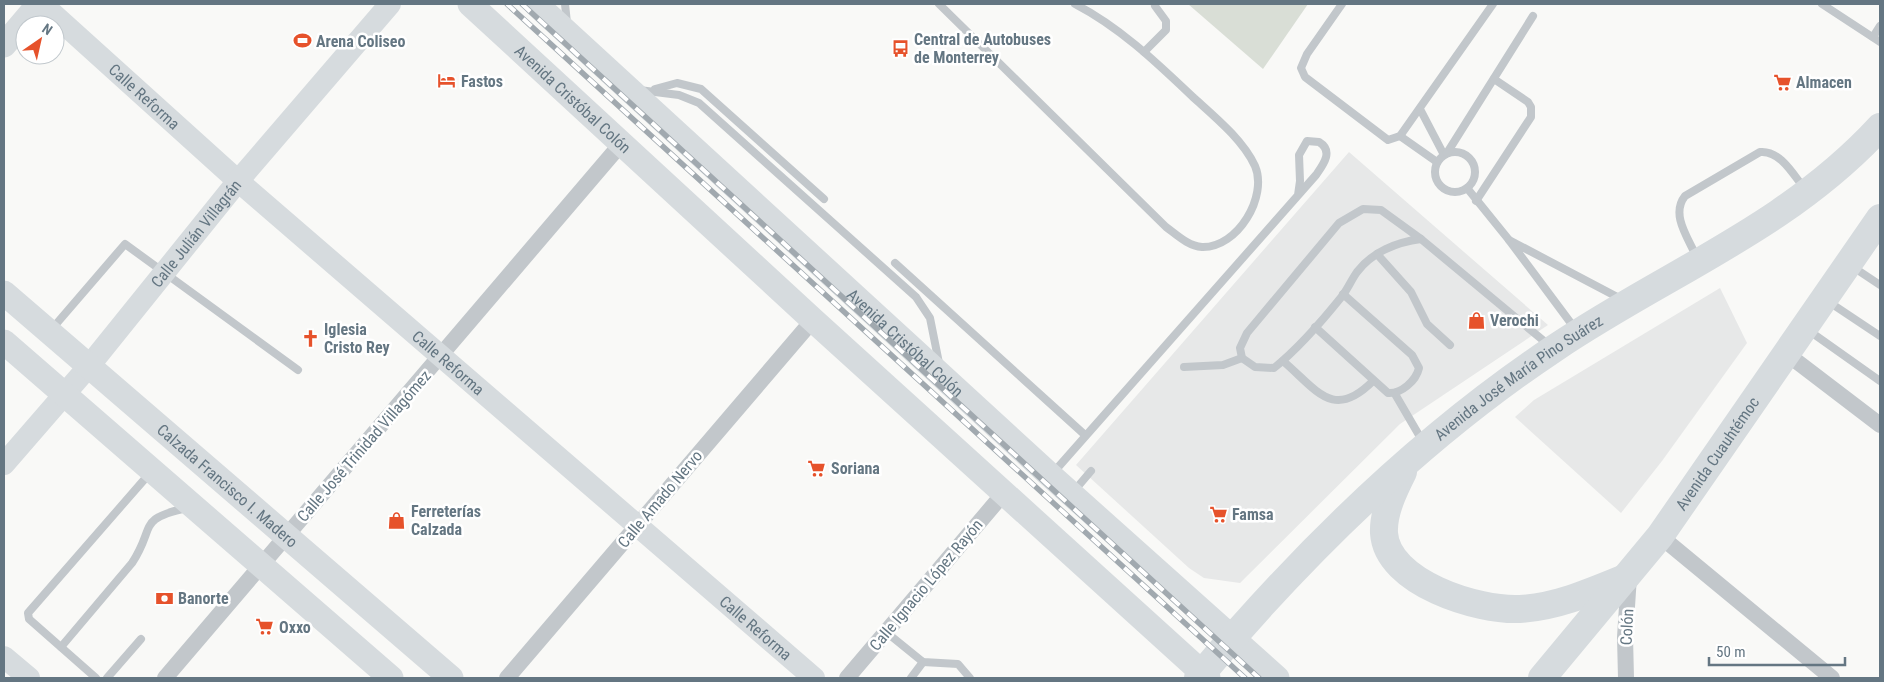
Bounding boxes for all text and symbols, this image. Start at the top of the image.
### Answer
north arrow [15,15,65,65]
text: N [39,20,55,38]
place label: Central de Autobuses de Monterrey [914,30,1051,67]
sports icon: Arena Coliseo [292,31,312,51]
place label: Arena Coliseo [316,32,406,51]
bus stop icon: Central de Autobuses de Monterrey [890,38,910,58]
street label: Avenida Cristóbal Colón [511,41,635,157]
street label: Calle Reforma [105,60,184,133]
hotel icon: Fastos [437,71,457,91]
place label: Fastos [461,72,503,91]
supermarket icon: Almacen [1772,72,1792,92]
place label: Almacen [1796,73,1852,92]
street label: Calle Julián Villagrán [147,176,245,291]
street label: Avenida Cristóbal Colón [843,285,967,400]
shop icon: Verochi [1466,310,1486,330]
street label: Avenida José María Pino Suárez [1430,311,1606,444]
place label: Verochi [1490,311,1539,330]
place label: Iglesia Cristo Rey [324,320,390,357]
street label: Calle Reforma [409,326,488,399]
church icon: Iglesia Cristo Rey [300,328,320,348]
street label: Calle José Trinidad Villagómez [293,366,435,526]
street label: Avenida Cuauhtémoc [1671,393,1763,514]
street label: Calzada Francisco I. Madero [153,420,302,551]
street label: Calle Amado Nervo [614,447,706,551]
supermarket icon: Soriana [807,458,827,478]
place label: Soriana [831,459,880,478]
place label: Ferreterías Calzada [411,502,481,539]
supermarket icon: Famsa [1208,504,1228,524]
place label: Famsa [1232,505,1274,524]
shop icon: Ferreterías Calzada [387,510,407,530]
street label: Calle Ignacio López Rayón [866,516,986,654]
bank icon: Banorte [154,588,174,608]
place label: Banorte [178,589,229,608]
street label: Calle Reforma [716,592,796,664]
street label: Colón [1617,608,1637,646]
supermarket icon: Oxxo [255,617,275,637]
place label: Oxxo [279,618,311,637]
scale bar [1709,634,1845,666]
text: 50 m [1716,643,1746,661]

